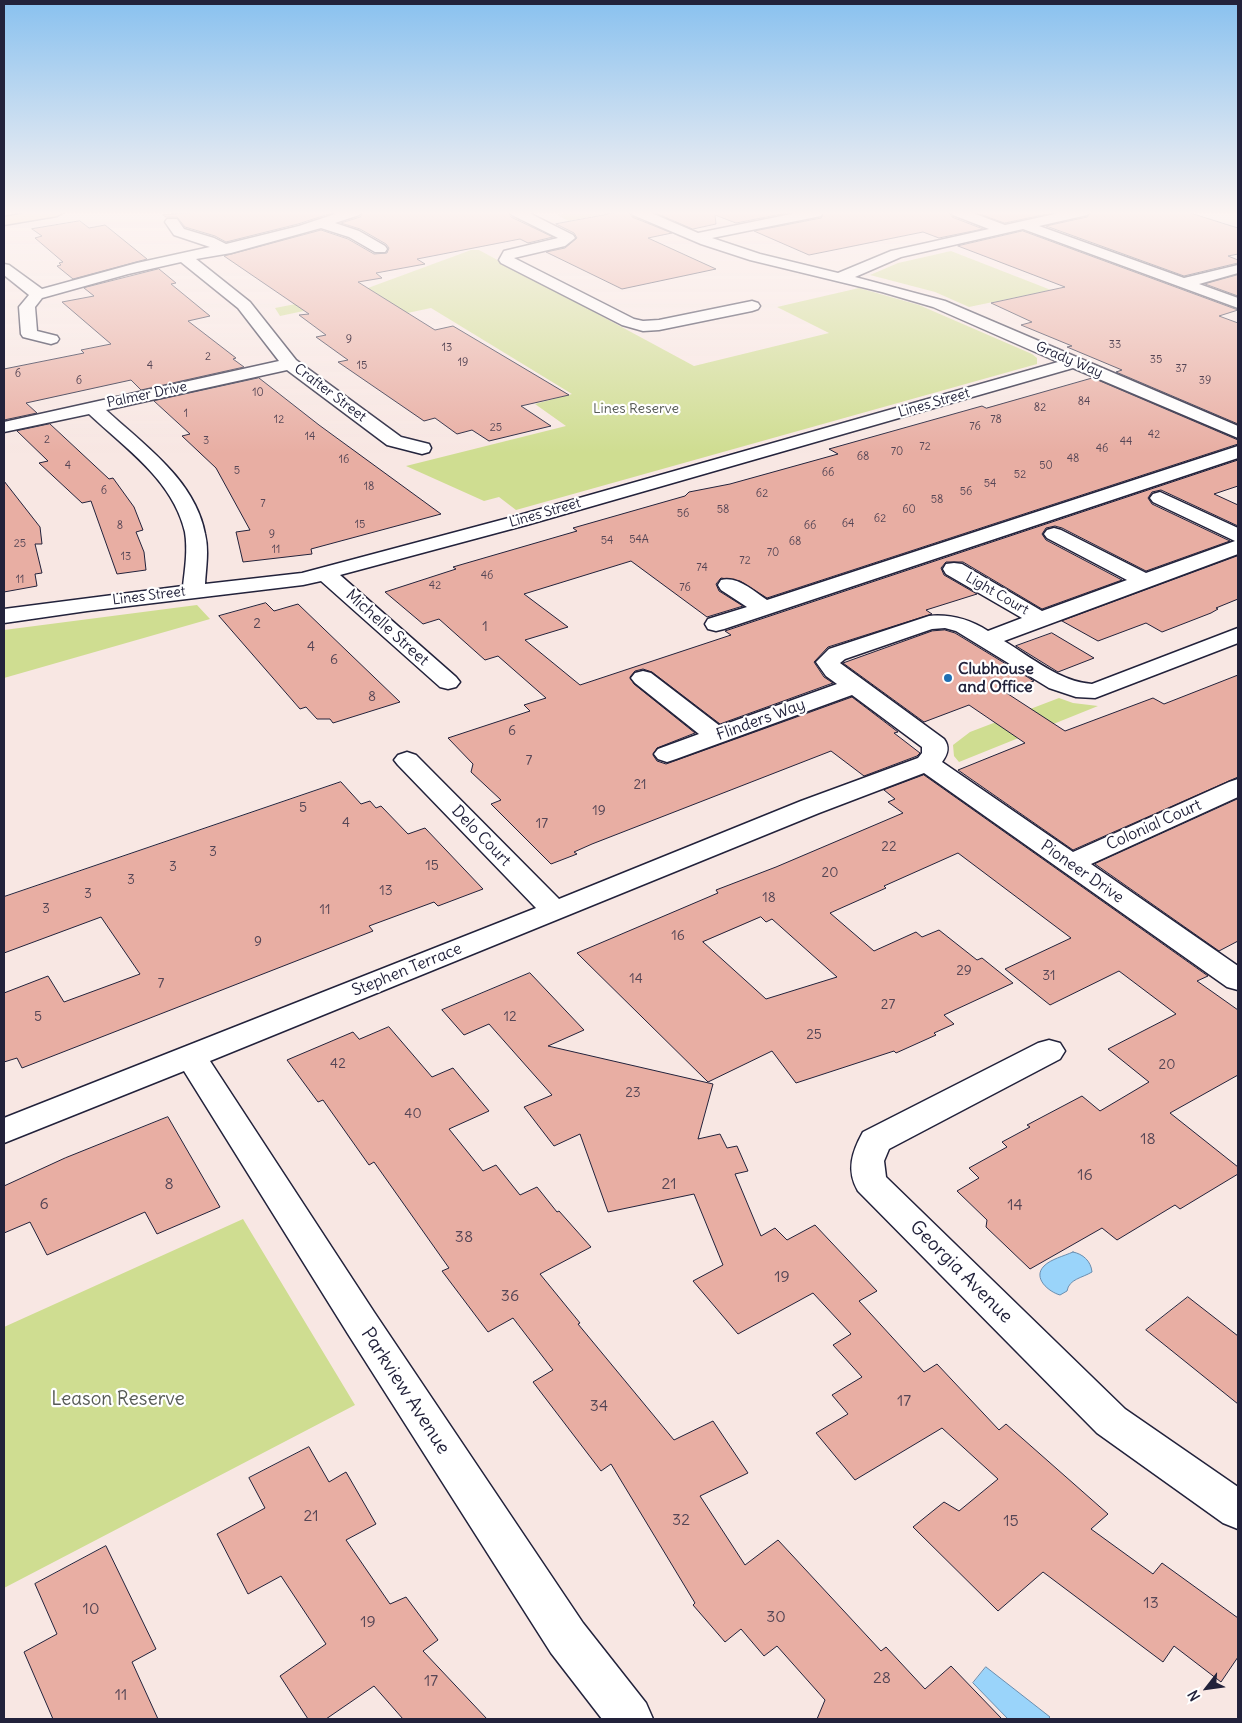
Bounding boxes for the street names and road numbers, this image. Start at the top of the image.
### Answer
street label: Grady Way [1033,338,1105,382]
street label: Crafter Street [291,360,369,426]
street label: Palmer Drive [106,378,188,412]
street label: Lines Street [896,385,972,421]
street label: Lines Street [507,495,583,531]
street label: Light Court [962,569,1032,619]
street label: Lines Street [112,583,186,609]
street label: Michelle Street [342,586,432,670]
street label: Flinders Way [714,695,808,745]
street label: Colonial Court [1104,795,1204,855]
street label: Delo Court [447,802,515,870]
street label: Pioneer Drive [1037,836,1127,908]
street label: Stephen Terrace [349,939,465,1001]
street label: Georgia Avenue [905,1216,1017,1328]
street label: Parkview Avenue [356,1324,454,1458]

